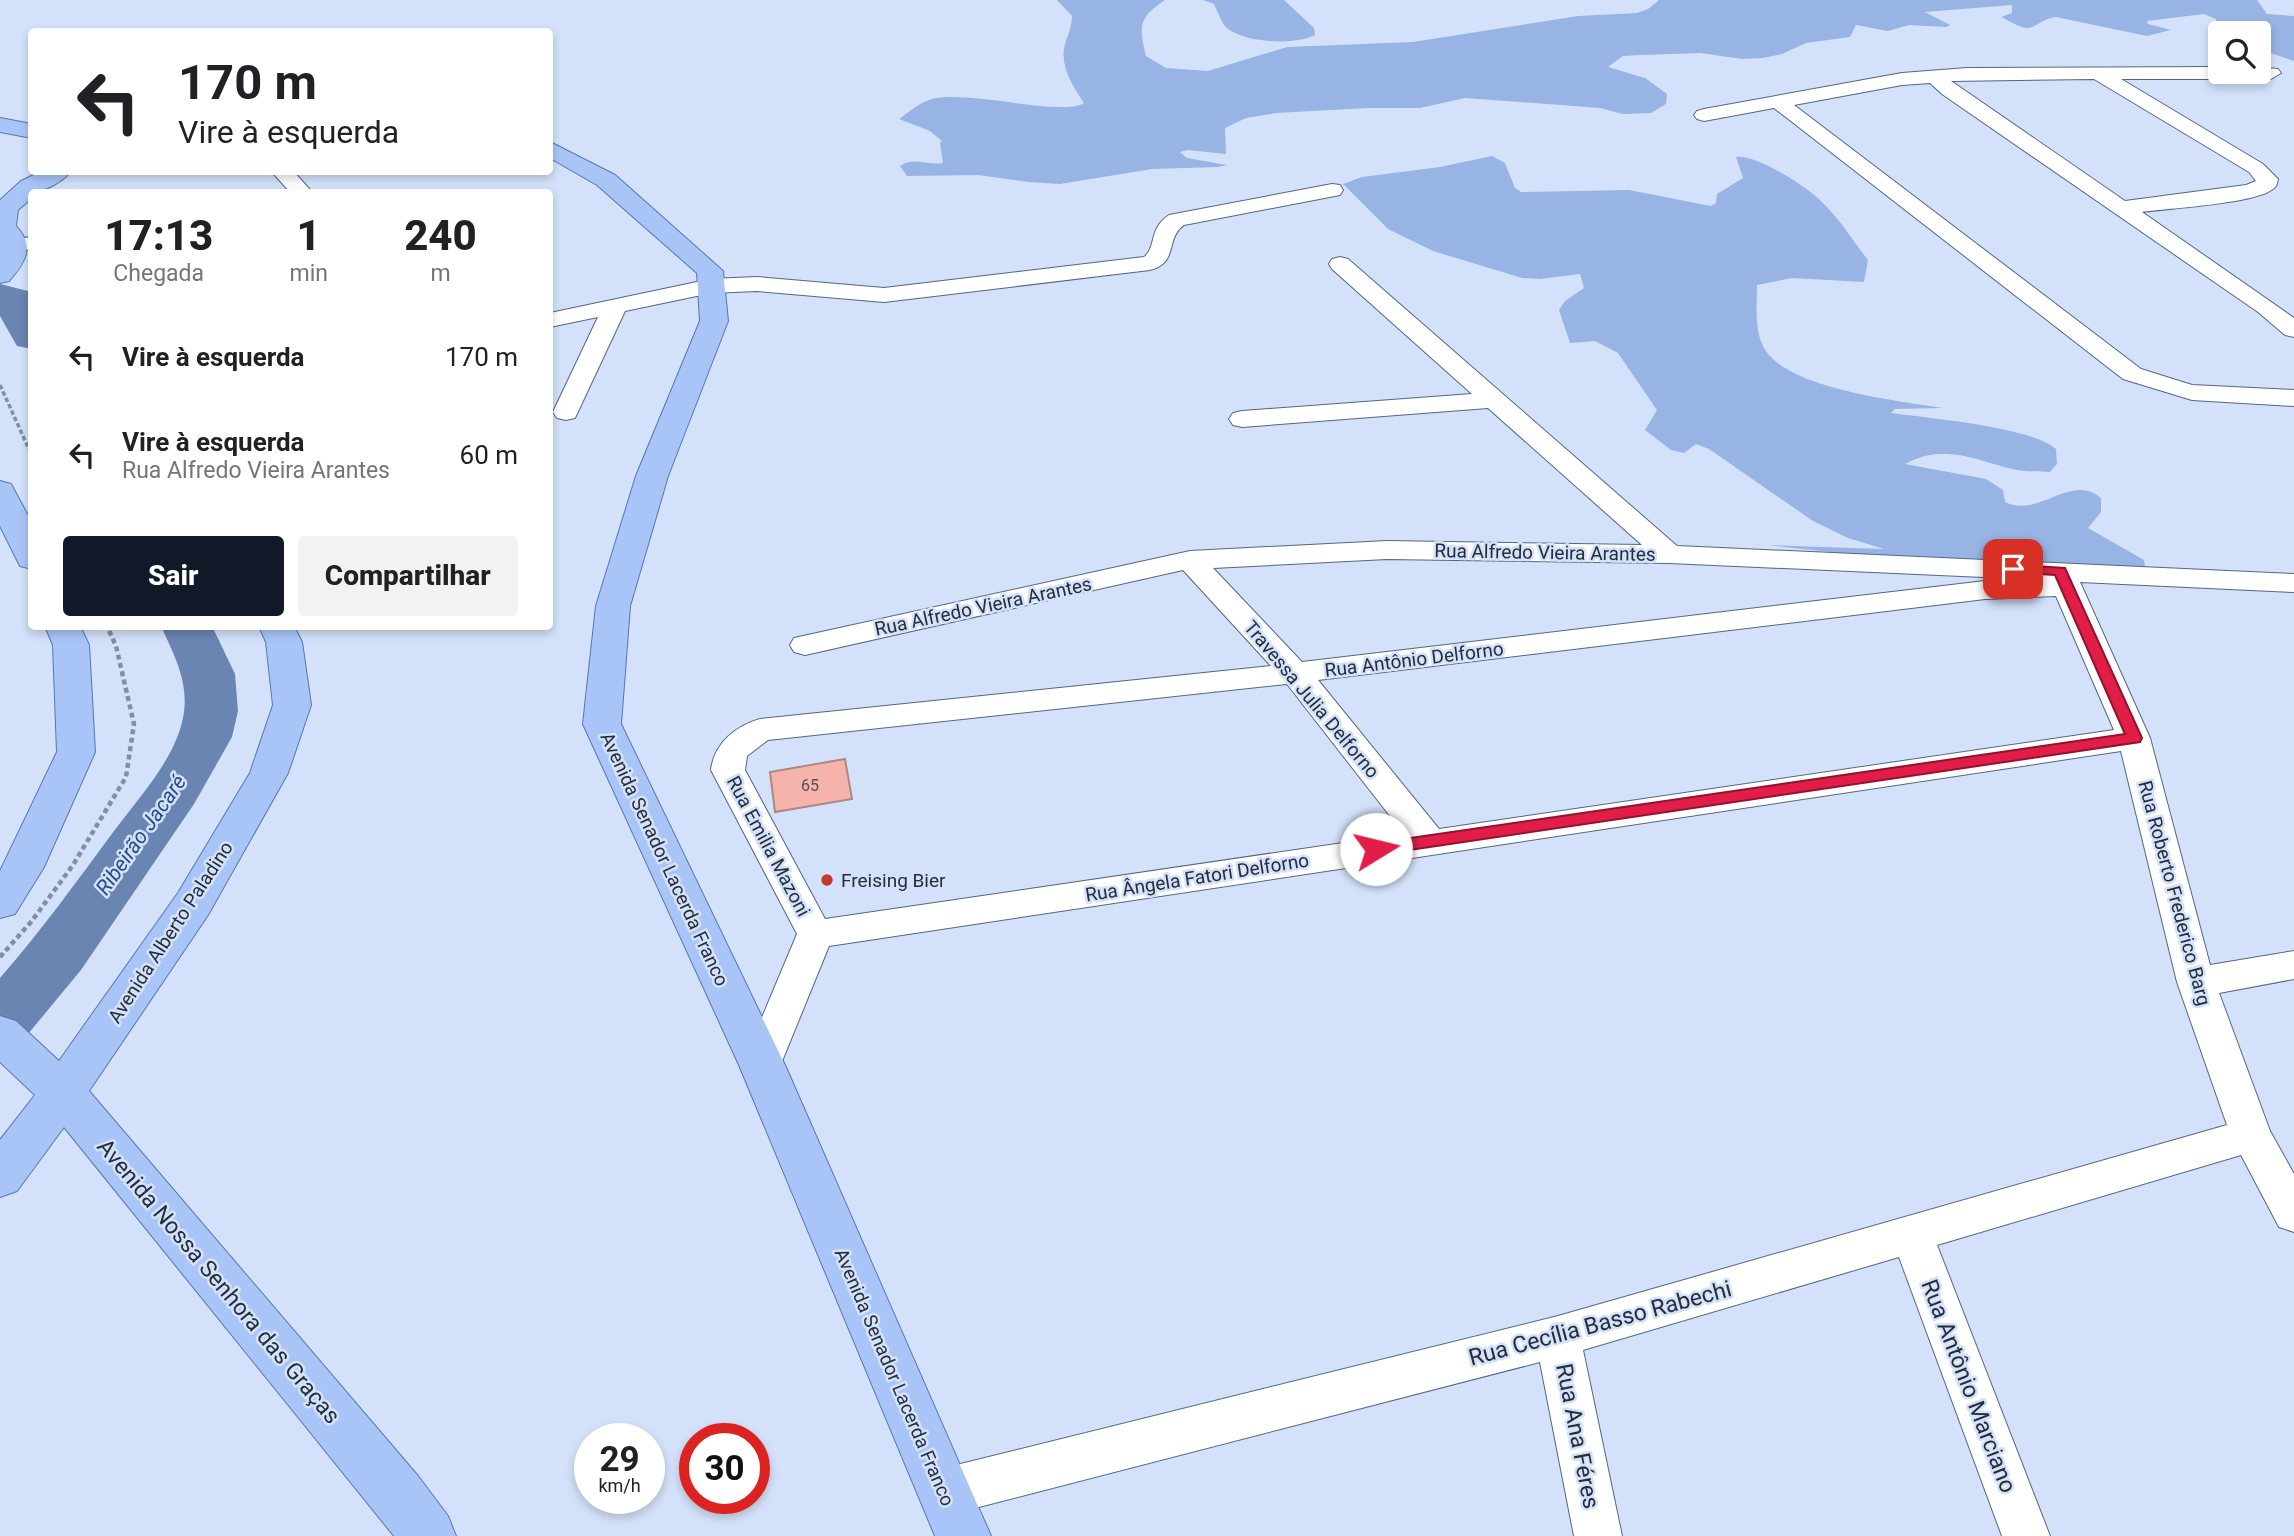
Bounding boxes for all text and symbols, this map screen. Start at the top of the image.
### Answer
map controls [2208,21,2271,84]
button: search [2208,21,2271,84]
text: 170 m [178,54,317,111]
icon: left [63,56,154,147]
text: Vire à esquerda [178,113,399,151]
text: 17:13 [104,211,213,260]
text: 1 [297,211,321,260]
text: 240 [404,211,477,260]
text: Chegada [113,260,204,287]
text: min [289,260,328,287]
text: m [430,260,451,287]
icon: left [63,338,101,376]
text: Vire à esquerda [122,342,305,372]
text: 170 m [445,342,518,372]
text: Vire à esquerda [122,427,305,457]
icon: left [63,436,101,474]
text: 60 m [460,440,518,470]
text: Rua Alfredo Vieira Arantes [122,457,390,484]
button: Sair [63,536,284,616]
button: Compartilhar [298,536,518,616]
street label: Rua Alfredo Vieira Arantes [1434,539,1656,566]
pin [1983,539,2043,599]
icon: arrive [1994,550,2032,588]
street label: Rua Alfredo Vieira Arantes [872,572,1094,641]
street label: Travessa Julia Delforno [1239,616,1384,783]
street label: Rua Antônio Delforno [1323,637,1505,682]
street label: Avenida Senador Lacerda Franco [596,729,734,990]
water label: Ribeirão Jacaré [91,770,191,899]
street label: Rua Emilia Mazoni [722,772,815,920]
house number: 65 [801,776,819,795]
street label: Rua Roberto Frederico Barg [2133,778,2216,1008]
position arrow [1339,812,1413,886]
street label: Avenida Alberto Paladino [103,837,238,1027]
street label: Rua Ângela Fatori Delforno [1084,848,1311,907]
place label: Freising Bier [841,869,946,892]
marker: Freising Bier [819,872,835,888]
street label: Avenida Nossa Senhora das Graças [91,1133,346,1429]
street label: Avenida Senador Lacerda Franco [830,1245,959,1509]
street label: Rua Cecília Basso Rabechi [1466,1275,1734,1372]
street label: Rua Antônio Marciano [1915,1276,2022,1497]
street label: Rua Ana Féres [1550,1361,1605,1511]
speed limit sign: 30 [679,1423,770,1514]
text: 29 [599,1439,640,1480]
text: km/h [598,1475,641,1496]

